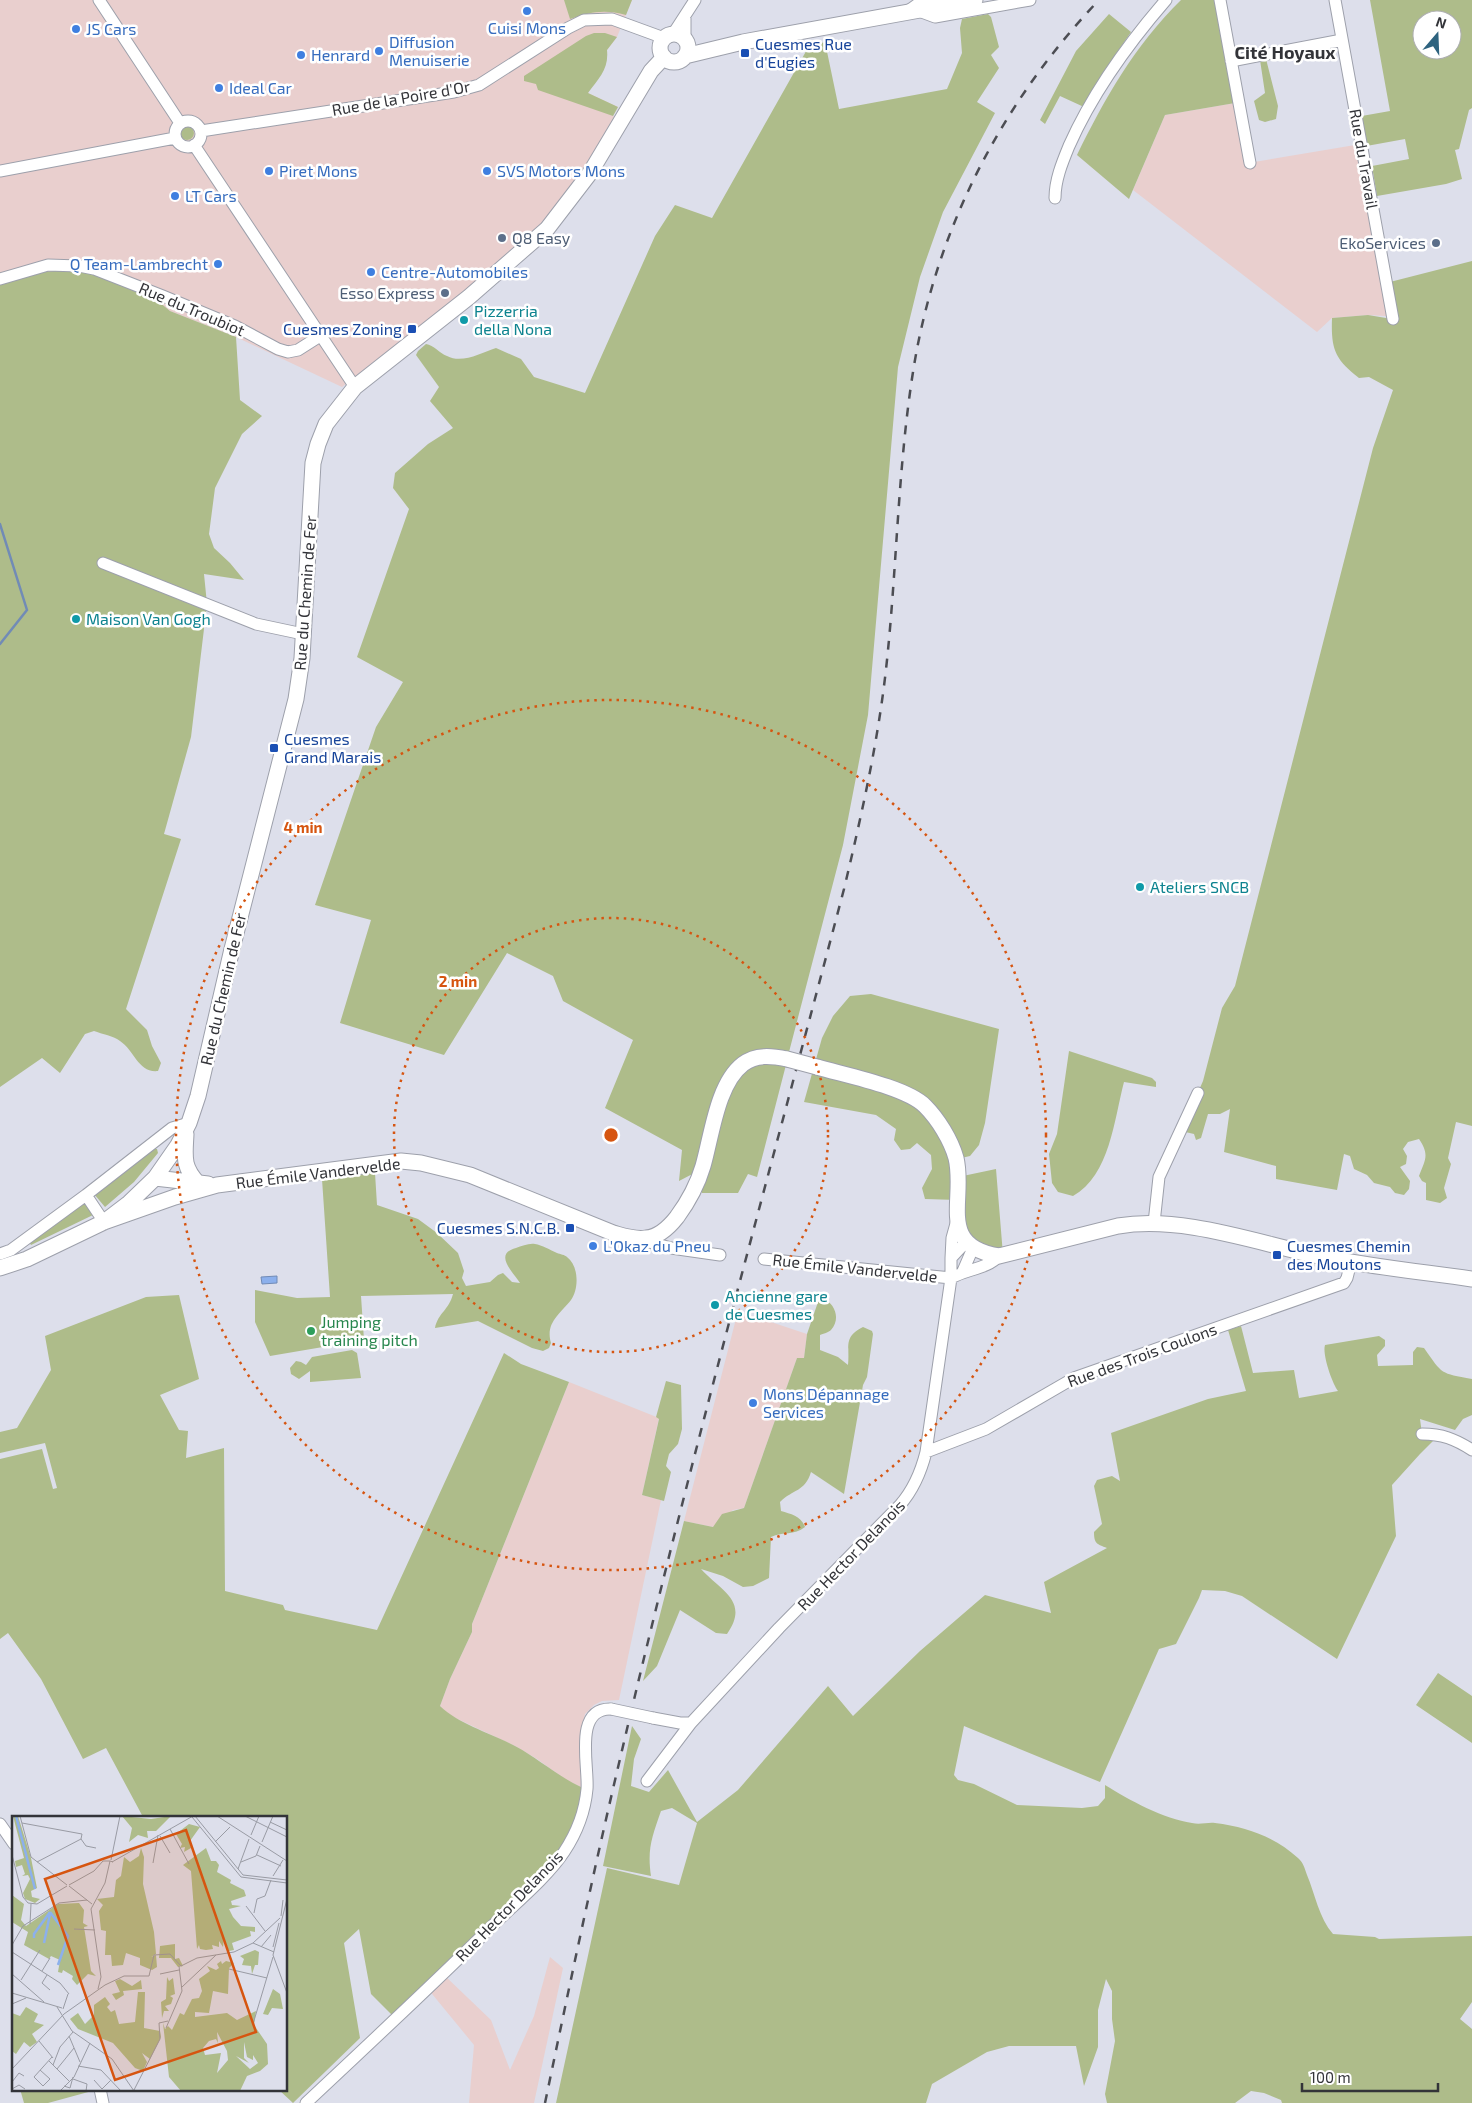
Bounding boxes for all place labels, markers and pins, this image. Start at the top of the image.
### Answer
marker: Cuisi Mons [521,5,533,17]
place label: Cuisi Mons [488,18,566,37]
place label: JS Cars [86,19,136,38]
marker: JS Cars [70,23,82,35]
place label: Diffusion Menuiserie [389,32,470,69]
place label: Cuesmes Rue d'Eugies [755,34,852,71]
place label: Henrard [311,45,370,64]
marker: Diffusion Menuiserie [373,45,385,57]
marker: Cuesmes Rue d'Eugies [739,47,751,59]
marker: Henrard [295,49,307,61]
place label: Ideal Car [229,78,293,97]
marker: Ideal Car [213,82,225,94]
place label: Piret Mons [279,161,357,180]
place label: SVS Motors Mons [497,161,625,180]
marker: Piret Mons [263,165,275,177]
marker: SVS Motors Mons [481,165,493,177]
place label: LT Cars [185,186,237,205]
marker: LT Cars [169,190,181,202]
place label: Q8 Easy [512,228,571,248]
marker: Q8 Easy [496,232,508,244]
place label: EkoServices [1339,233,1426,252]
marker: EkoServices [1430,237,1442,249]
place label: Q Team-Lambrecht [70,254,208,274]
marker: Q Team-Lambrecht [212,258,224,270]
place label: Centre-Automobiles [381,262,528,281]
marker: Centre-Automobiles [365,266,377,278]
place label: Esso Express [339,283,435,302]
marker: Esso Express [439,287,451,299]
place label: Pizzerria della Nona [474,301,552,338]
marker: Pizzerria della Nona [458,314,470,326]
place label: Cuesmes Zoning [283,319,402,338]
marker: Cuesmes Zoning [406,323,418,335]
place label: Maison Van Gogh [86,609,211,628]
marker: Maison Van Gogh [70,613,82,625]
place label: Cuesmes Grand Marais [284,729,381,766]
marker: Cuesmes Grand Marais [268,742,280,754]
place label: Ateliers SNCB [1150,877,1249,896]
marker: Ateliers SNCB [1134,881,1146,893]
centre of rings [602,1126,620,1144]
place label: Cuesmes S.N.C.B. [437,1218,560,1237]
marker: Cuesmes S.N.C.B. [564,1222,576,1234]
place label: L'Okaz du Pneu [603,1236,711,1255]
place label: Cuesmes Chemin des Moutons [1287,1236,1411,1273]
marker: L'Okaz du Pneu [587,1240,599,1252]
marker: Cuesmes Chemin des Moutons [1271,1249,1283,1261]
place label: Ancienne gare de Cuesmes [725,1286,828,1323]
marker: Ancienne gare de Cuesmes [709,1299,721,1311]
place label: Jumping training pitch [321,1312,418,1349]
marker: Jumping training pitch [305,1325,317,1337]
place label: Mons Dépannage Services [763,1384,889,1421]
marker: Mons Dépannage Services [747,1397,759,1409]

